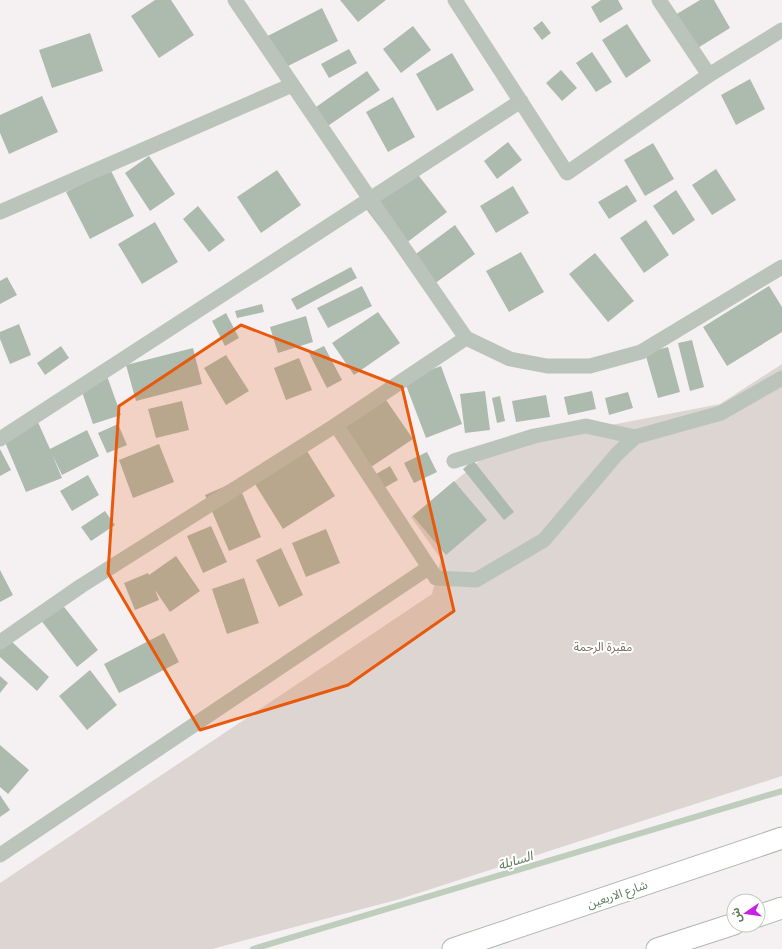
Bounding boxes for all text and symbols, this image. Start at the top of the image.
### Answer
park label: مقبرة الرحمة [574,638,632,655]
water label: السايلة [495,846,536,874]
street label: شارع الاربعين [584,876,650,913]
north arrow [726,893,766,933]
text: ش [727,906,745,924]

